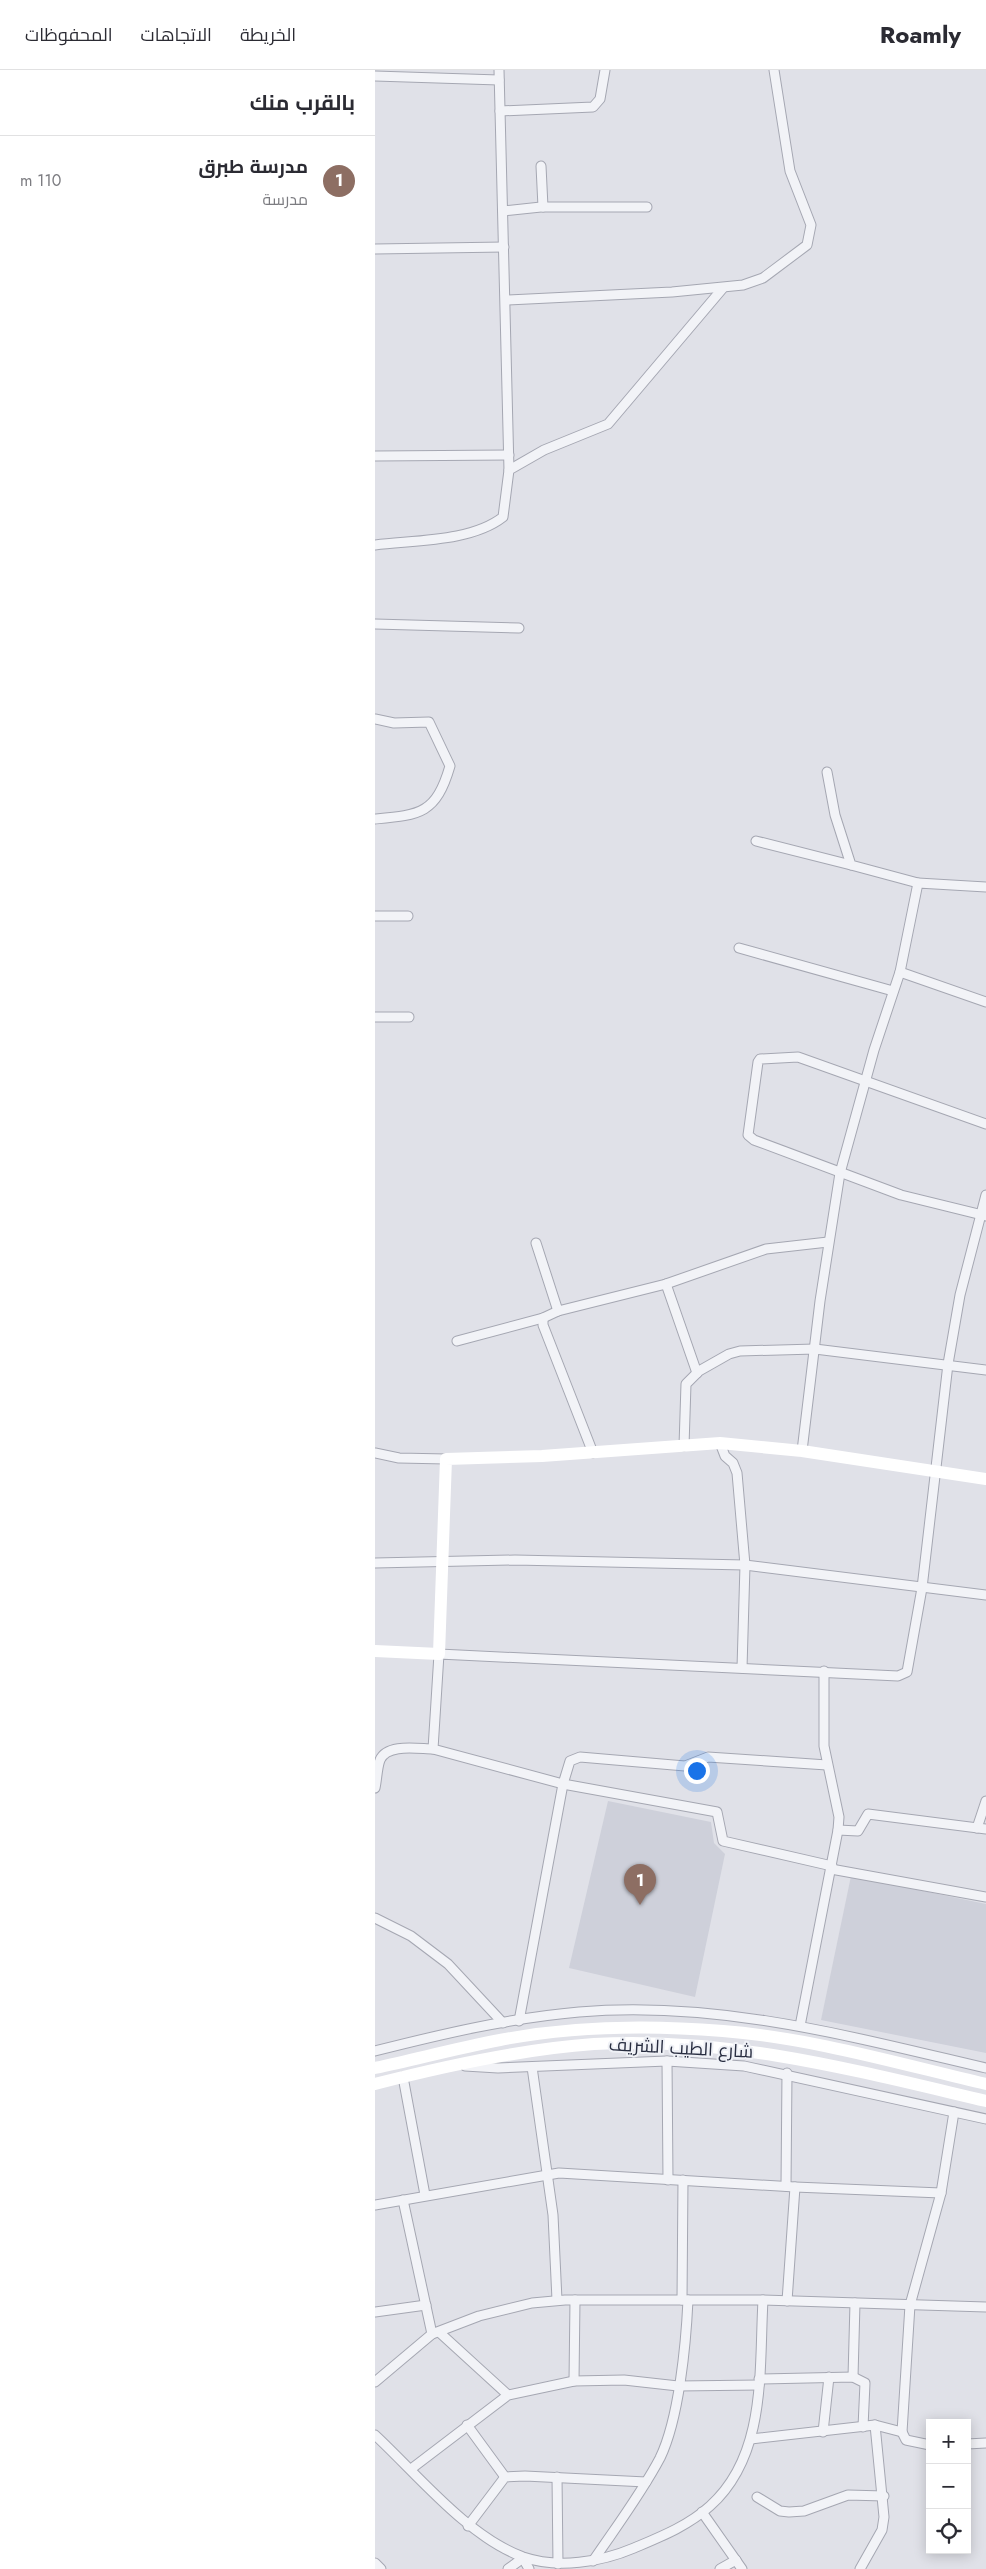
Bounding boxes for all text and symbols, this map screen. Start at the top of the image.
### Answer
text: Roamly [880,17,961,52]
text: المحفوظات [25,22,113,48]
text: الاتجاهات [141,22,212,48]
text: الخريطة [240,22,296,48]
text: بالقرب منك [250,88,355,118]
text: مدرسة طبرق [198,153,308,180]
text: 110 m [20,169,61,192]
text: 1 [335,169,343,192]
text: مدرسة [262,188,308,211]
your location [684,1758,710,1784]
pin: 1 [624,1864,656,1905]
street label: شارع الطيب الشريف [608,2031,754,2065]
map controls [926,2419,971,2554]
button: + [926,2419,971,2464]
button: − [926,2464,971,2509]
button: locate [926,2509,971,2554]

